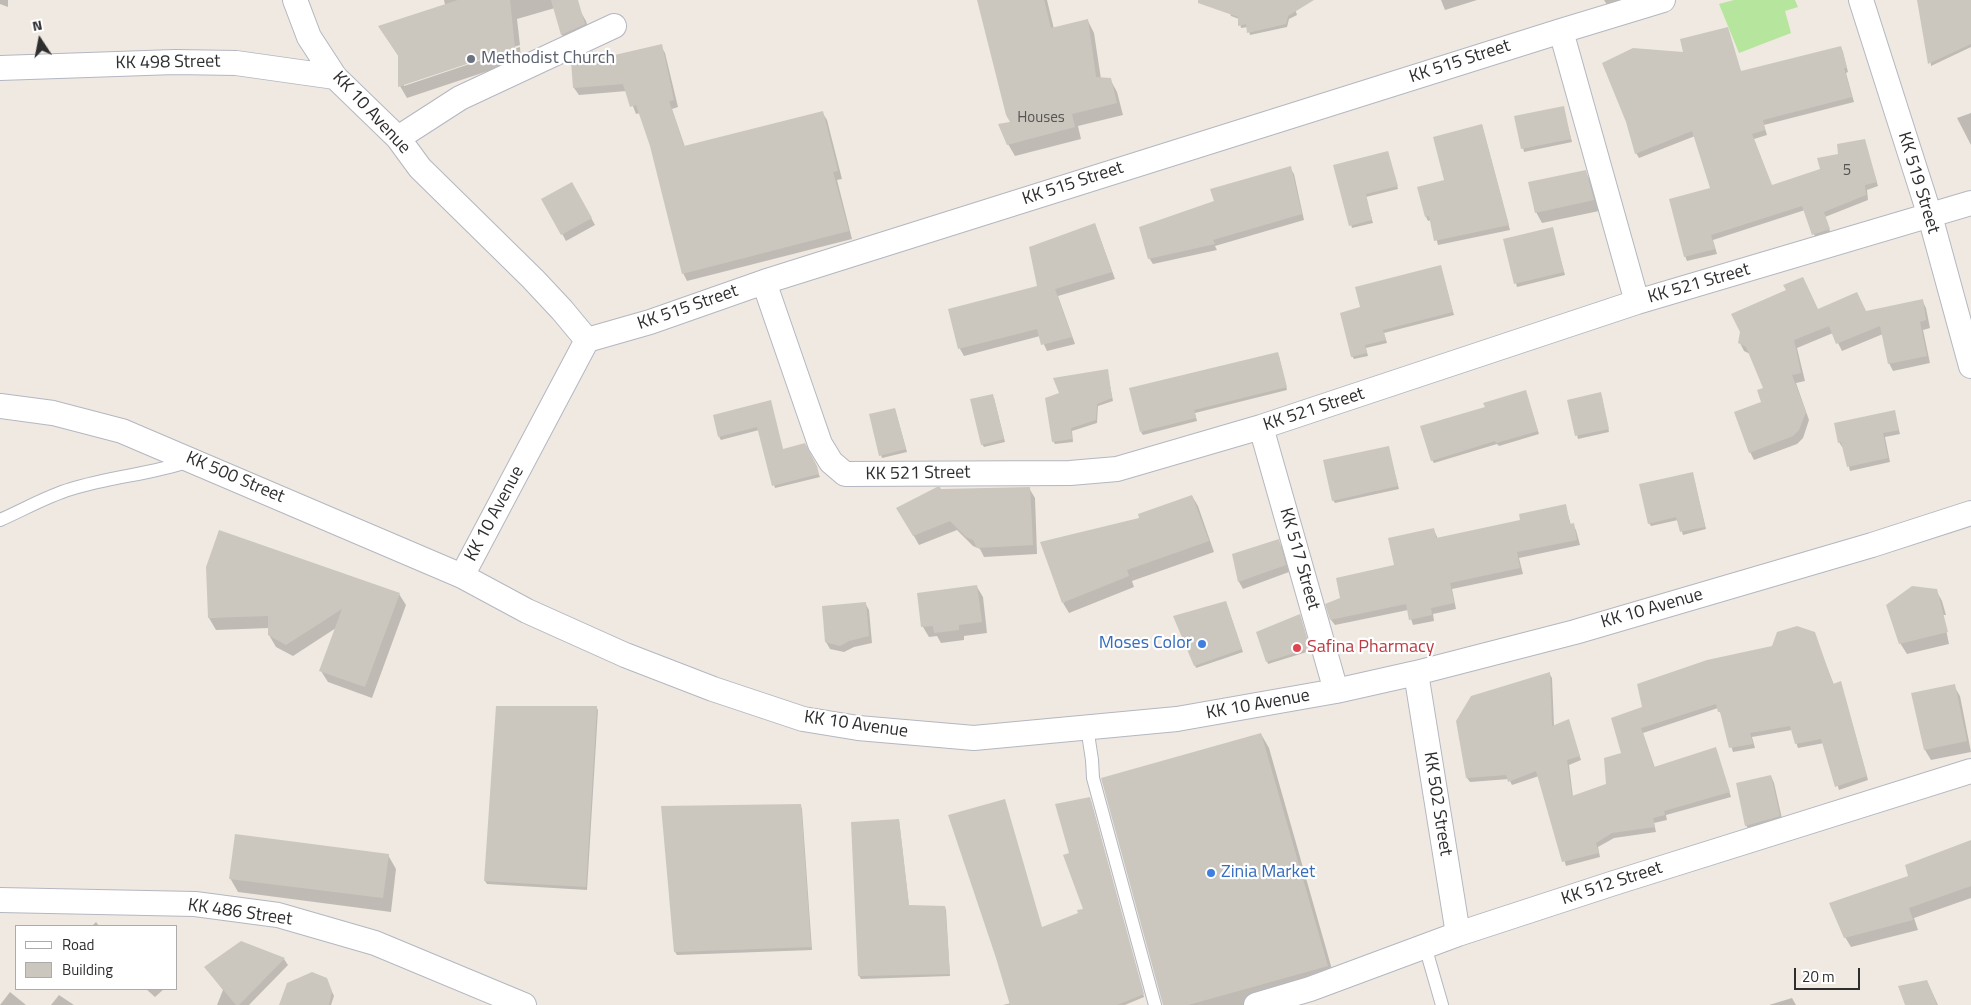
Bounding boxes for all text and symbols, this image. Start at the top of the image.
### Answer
text: N [30,14,44,36]
north arrow [15,15,65,65]
street label: KK 515 Street [1407,35,1513,89]
place label: Methodist Church [481,48,615,70]
street label: KK 498 Street [115,51,221,75]
marker: Methodist Church [465,53,477,65]
street label: KK 10 Avenue [327,67,415,159]
house number: Houses [1017,109,1065,127]
street label: KK 519 Street [1892,130,1944,236]
street label: KK 515 Street [1020,157,1126,211]
house number: 5 [1843,162,1851,180]
street label: KK 521 Street [1646,259,1752,309]
street label: KK 515 Street [635,281,741,335]
street label: KK 521 Street [1261,383,1367,437]
street label: KK 500 Street [182,448,288,508]
street label: KK 521 Street [865,462,971,486]
street label: KK 10 Avenue [461,463,529,565]
street label: KK 517 Street [1274,506,1324,612]
street label: KK 10 Avenue [1599,584,1705,634]
place label: Moses Color [1099,633,1192,655]
place label: Safina Pharmacy [1307,637,1435,659]
marker: Moses Color [1196,638,1208,650]
marker: Safina Pharmacy [1291,642,1303,654]
street label: KK 10 Avenue [1204,685,1312,725]
street label: KK 10 Avenue [803,707,909,743]
street label: KK 502 Street [1418,750,1456,858]
street label: KK 512 Street [1559,857,1665,911]
place label: Zinia Market [1221,862,1315,884]
marker: Zinia Market [1205,867,1217,879]
street label: KK 486 Street [186,895,294,931]
legend [15,925,178,990]
text: Road [62,933,94,956]
text: Building [62,958,113,981]
scale bar [1796,958,1862,990]
text: 20 m [1802,965,1835,988]

